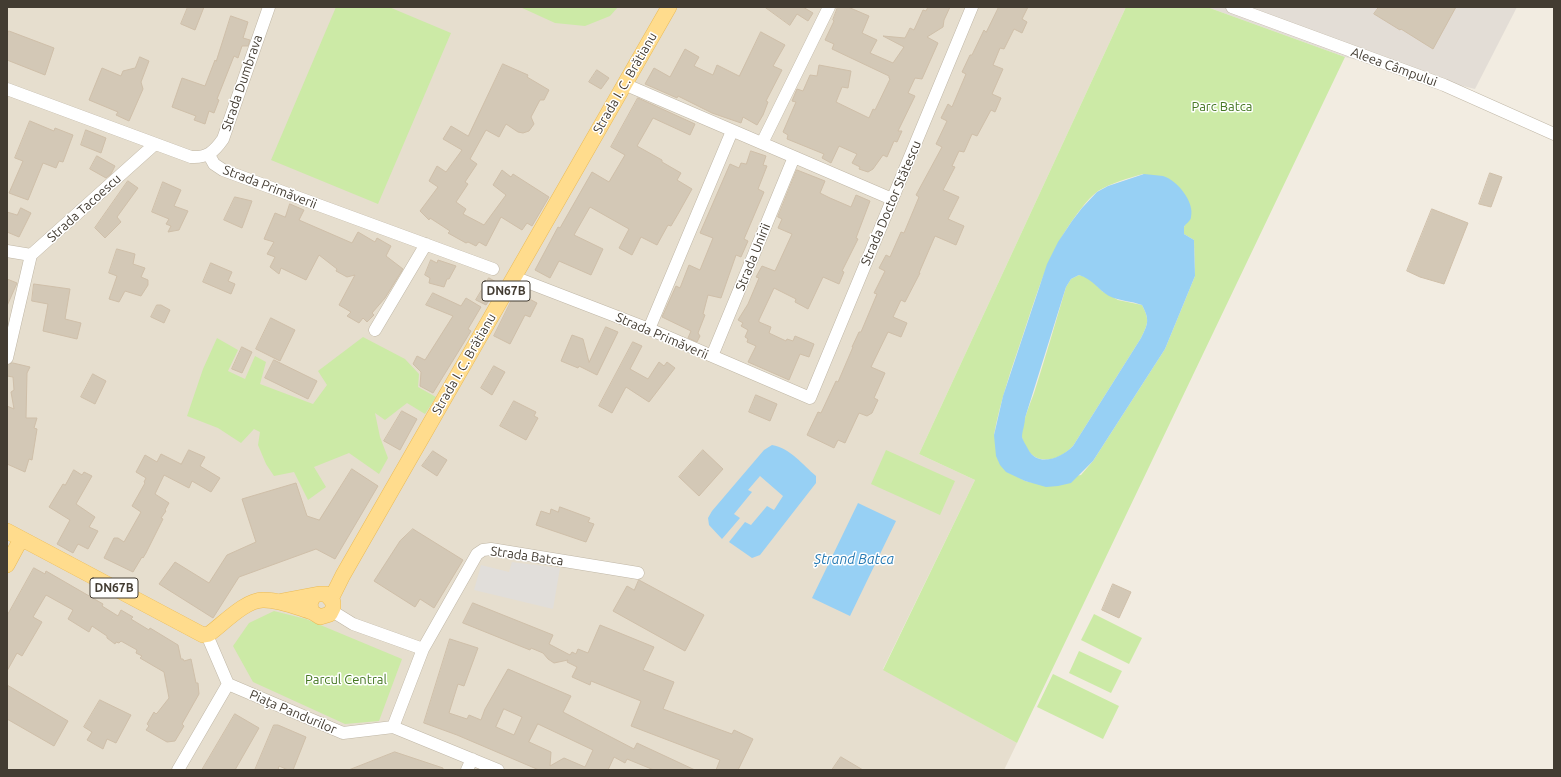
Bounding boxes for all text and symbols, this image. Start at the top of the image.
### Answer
street label: Strada I. C. Brătianu [590,30,660,136]
street label: Strada Dumbrava [218,33,266,133]
street label: Aleea Câmpului [1349,44,1439,90]
park label: Parc Batca [1192,99,1252,115]
street label: Strada Doctor Stătescu [858,138,924,268]
street label: Strada Primăverii [221,162,319,212]
street label: Strada Tacoescu [44,171,124,245]
street label: Strada Unirii [732,221,774,293]
road number: DN67B [482,281,530,301]
street label: Strada Primăverii [613,309,711,363]
street label: Strada I. C. Brătianu [429,311,499,417]
street label: Strada Batca [490,543,564,569]
water label: Ștrand Batca [814,551,894,567]
road number: DN67B [90,578,138,598]
park label: Parcul Central [305,672,387,688]
street label: Piața Pandurilor [247,687,339,737]

